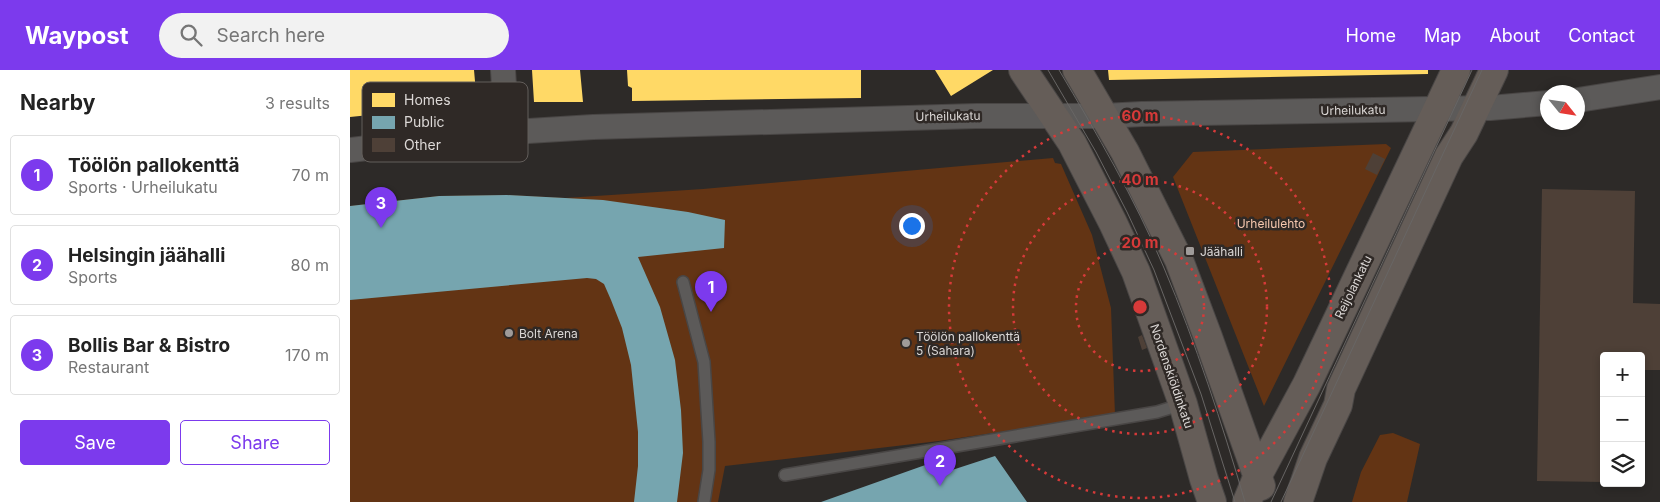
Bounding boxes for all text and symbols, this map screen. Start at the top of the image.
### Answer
search box [159,13,509,58]
text: Waypost [25,21,129,50]
icon: search [177,21,205,49]
text: Search here [217,24,325,47]
text: Home [1346,25,1396,46]
text: Map [1424,25,1461,46]
text: About [1489,25,1540,46]
text: Contact [1568,25,1635,46]
legend [362,82,528,162]
north arrow [1540,85,1585,130]
text: Nearby [20,90,95,115]
text: Homes [404,91,451,108]
text: 3 results [265,93,330,113]
street label: Urheilukatu [1320,102,1386,118]
text: 60 m [1121,106,1159,125]
street label: Urheilukatu [915,108,981,124]
text: Public [404,113,445,130]
text: Other [404,136,441,153]
text: Töölön pallokenttä [68,154,239,177]
text: 1 [34,165,40,185]
text: 70 m [292,165,329,185]
text: 40 m [1121,170,1159,189]
text: Sports · Urheilukatu [68,177,218,197]
pin: 3 [365,187,397,228]
your location [899,213,925,239]
park label: Urheilulehto [1237,216,1305,231]
text: 20 m [1122,233,1158,252]
text: Helsingin jäähalli [68,244,225,267]
place label: Jäähalli [1200,244,1243,259]
marker: Jäähalli [1184,245,1196,257]
street label: Reijolankatu [1331,253,1375,321]
text: 2 [32,255,42,275]
text: 80 m [290,255,329,275]
text: Sports [68,267,117,287]
pin: 1 [695,271,727,312]
centre of rings [1131,298,1149,316]
street label: Nordenskiöldinkatu [1147,322,1197,430]
place label: Bolt Arena [519,326,578,341]
marker: Bolt Arena [503,327,515,339]
place label: Töölön pallokenttä 5 (Sahara) [916,329,1020,358]
text: Bollis Bar & Bistro [68,334,230,357]
marker: Töölön pallokenttä 5 (Sahara) [900,337,912,349]
text: 3 [32,345,42,365]
text: 170 m [285,345,329,365]
map controls [1600,352,1645,487]
button: + [1600,352,1645,397]
text: Restaurant [68,357,149,377]
button: − [1600,397,1645,442]
button: Save [20,420,170,465]
button: Share [180,420,330,465]
button: layers [1600,442,1645,487]
pin: 2 [924,445,956,486]

